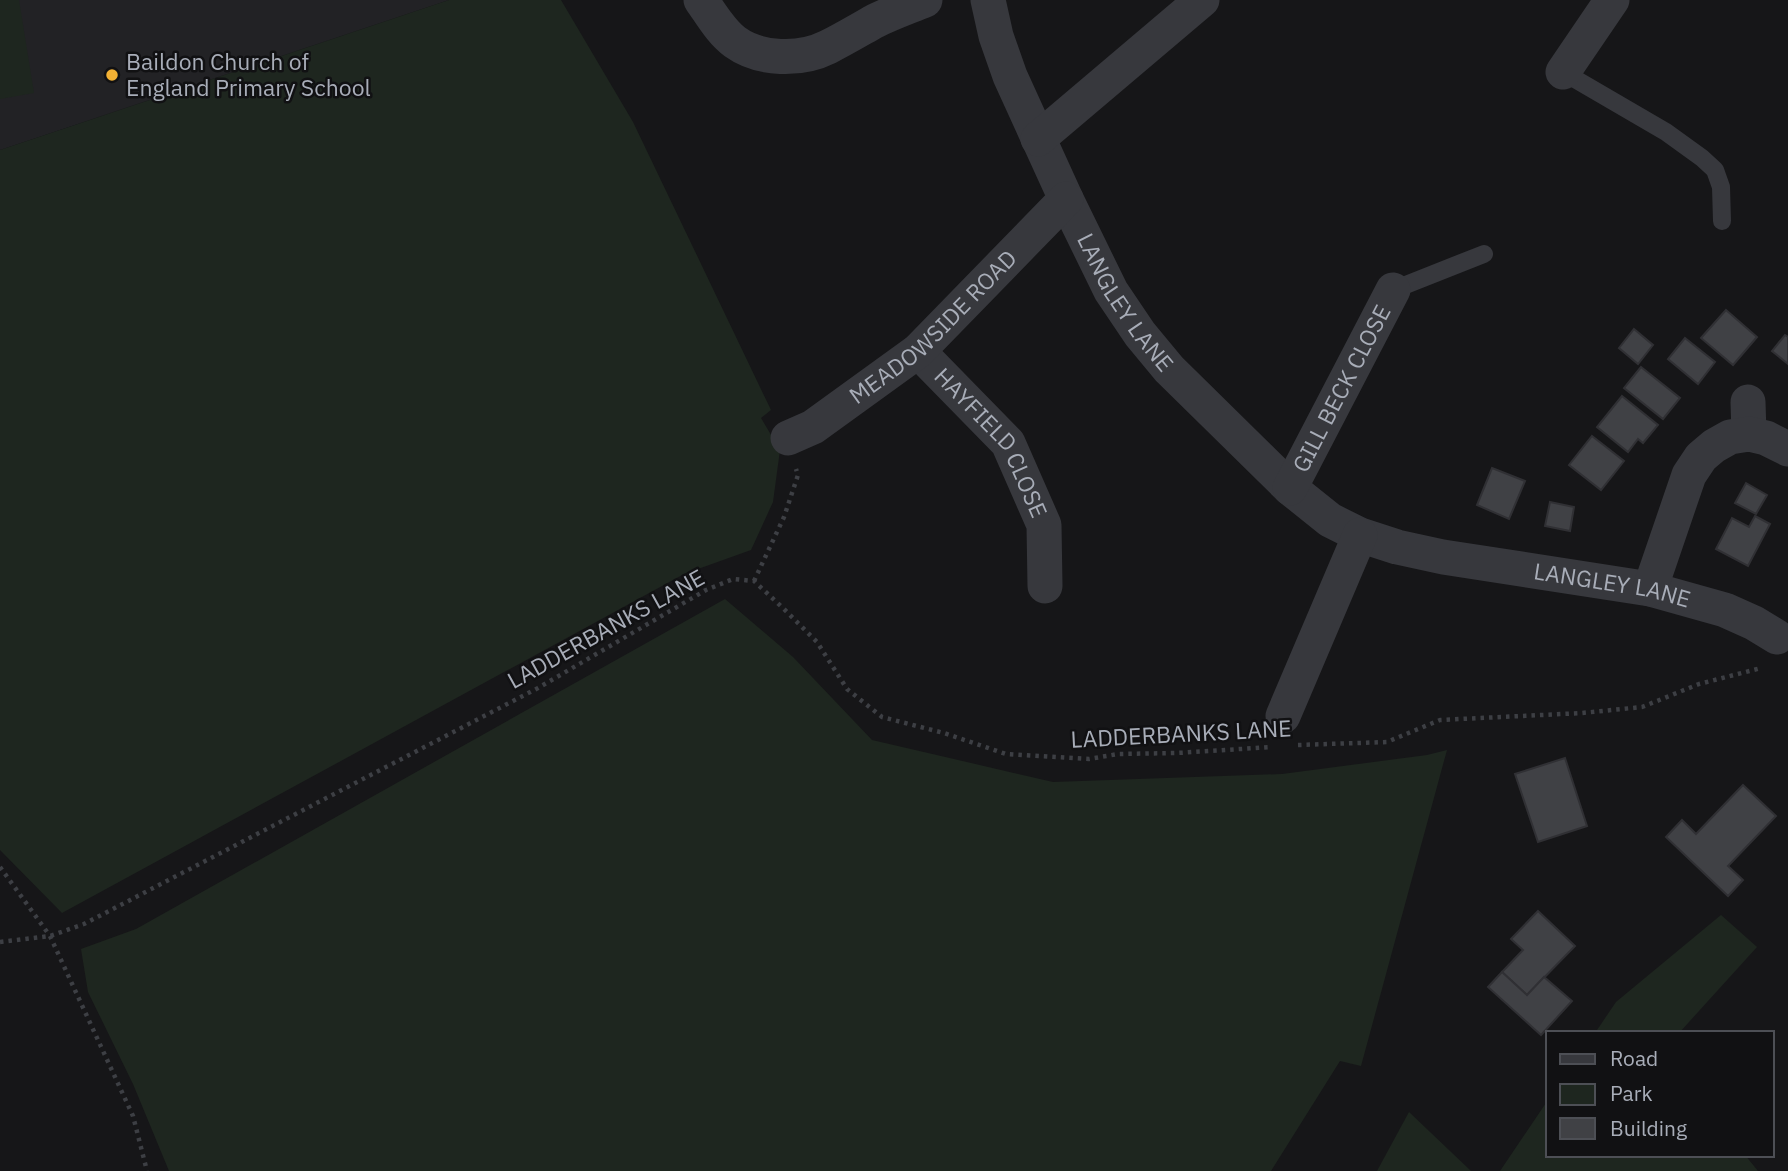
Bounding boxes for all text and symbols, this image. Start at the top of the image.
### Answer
place label: Baildon Church of England Primary School [126,46,371,102]
marker: Baildon Church of England Primary School [104,67,120,83]
street label: LANGLEY LANE [1071,228,1181,377]
street label: MEADOWSIDE ROAD [843,243,1022,410]
street label: GILL BECK CLOSE [1285,299,1397,477]
street label: HAYFIELD CLOSE [928,361,1055,522]
street label: LANGLEY LANE [1532,555,1694,614]
street label: LADDERBANKS LANE [502,561,709,695]
street label: LADDERBANKS LANE [1070,712,1292,754]
legend [1546,1031,1774,1157]
text: Road [1610,1044,1658,1072]
text: Park [1610,1079,1653,1107]
text: Building [1610,1114,1687,1142]

